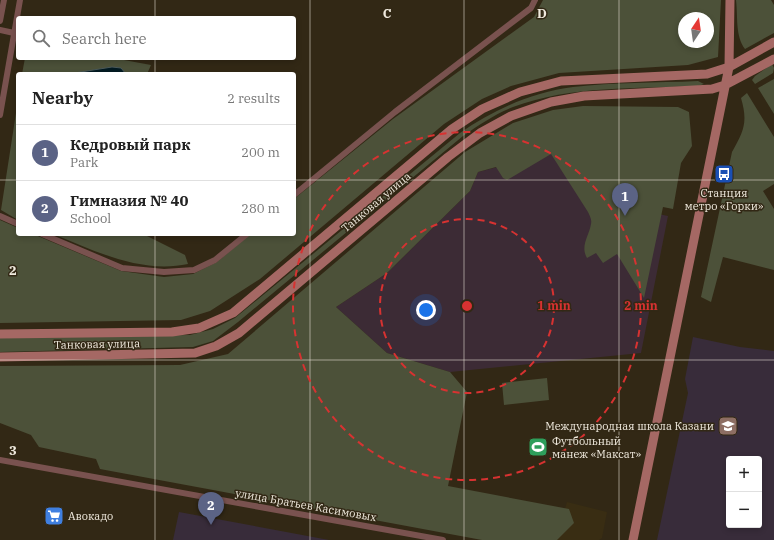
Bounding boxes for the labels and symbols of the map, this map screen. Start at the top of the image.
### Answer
text: C [383,5,392,22]
text: D [537,5,547,22]
north arrow [678,12,714,48]
bus stop icon: Станция метро «Горки» [713,163,735,185]
street label: Танковая улица [338,169,414,235]
pin: 1 [612,183,638,216]
place label: Станция метро «Горки» [685,186,764,213]
text: 2 [9,262,17,279]
text: 1 min [537,298,571,313]
text: 2 min [624,298,658,313]
centre of rings [460,299,474,313]
your location [416,300,436,320]
street label: Танковая улица [54,336,140,352]
school or university icon: Международная школа Казани [717,415,739,437]
place label: Международная школа Казани [545,419,714,433]
place label: Футбольный манеж «Максат» [552,434,642,461]
sports icon: Футбольный манеж «Максат» [527,436,549,458]
text: 3 [9,442,17,459]
street label: улица Братьев Касимовых [234,486,378,524]
pin: 2 [198,492,224,525]
supermarket icon: Авокадо [43,505,65,527]
place label: Авокадо [68,509,113,523]

